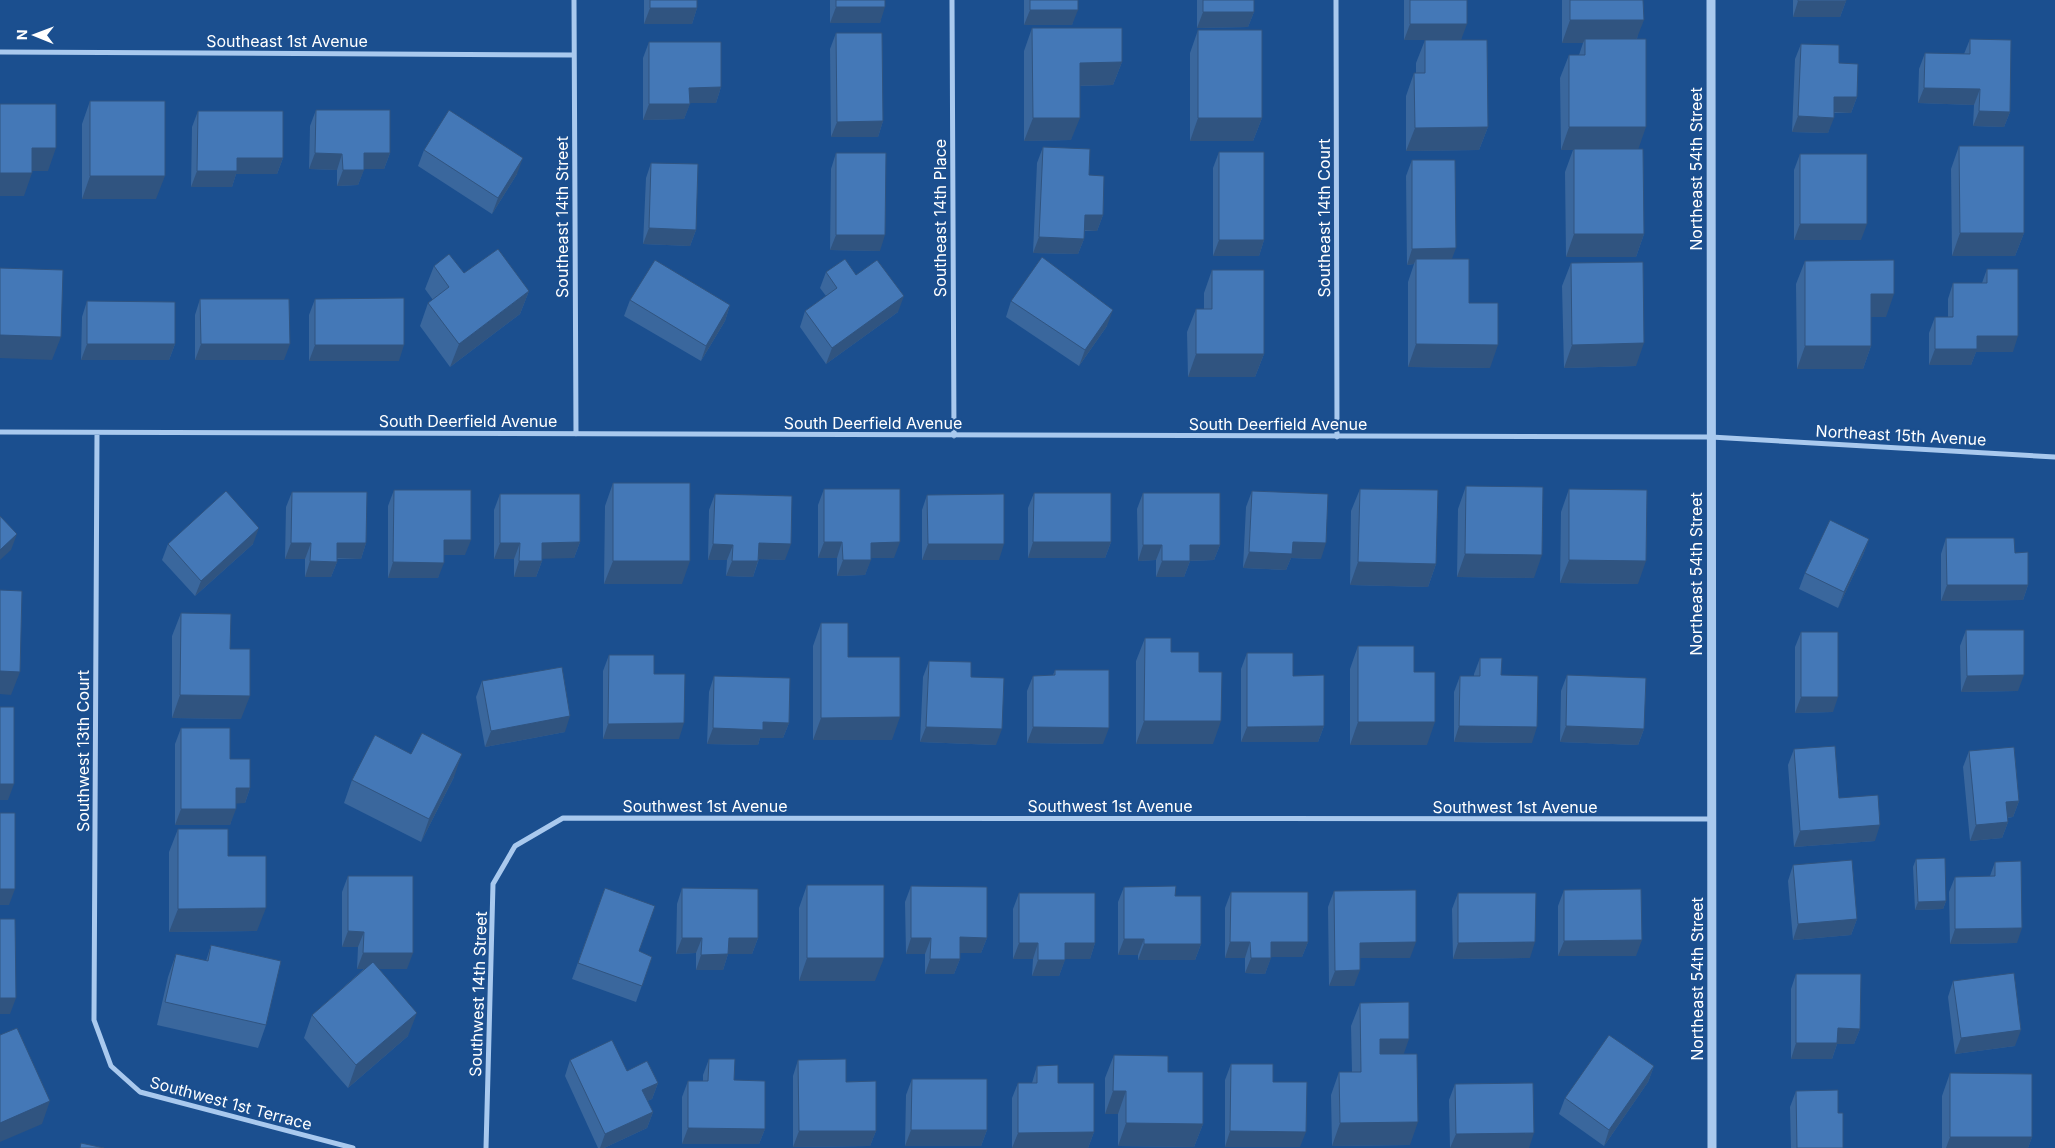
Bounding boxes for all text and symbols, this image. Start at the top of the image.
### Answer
north arrow [10,10,60,60]
text: N [13,29,30,40]
street label: Southeast 1st Avenue [206,31,368,51]
street label: Northeast 54th Street [1686,87,1706,251]
street label: Southeast 14th Street [552,136,572,298]
street label: Southeast 14th Place [930,139,950,297]
street label: Southeast 14th Court [1314,139,1334,297]
street label: South Deerfield Avenue [379,411,557,431]
street label: South Deerfield Avenue [784,413,962,433]
street label: South Deerfield Avenue [1189,414,1367,434]
street label: Northeast 15th Avenue [1815,421,1987,449]
street label: Northeast 54th Street [1686,492,1706,656]
street label: Southwest 13th Court [73,670,93,832]
street label: Southwest 1st Avenue [622,796,788,816]
street label: Southwest 1st Avenue [1027,796,1193,816]
street label: Southwest 1st Avenue [1432,797,1598,817]
street label: Northeast 54th Street [1687,897,1707,1061]
street label: Southwest 14th Street [465,911,491,1077]
street label: Southwest 1st Terrace [148,1072,314,1134]

